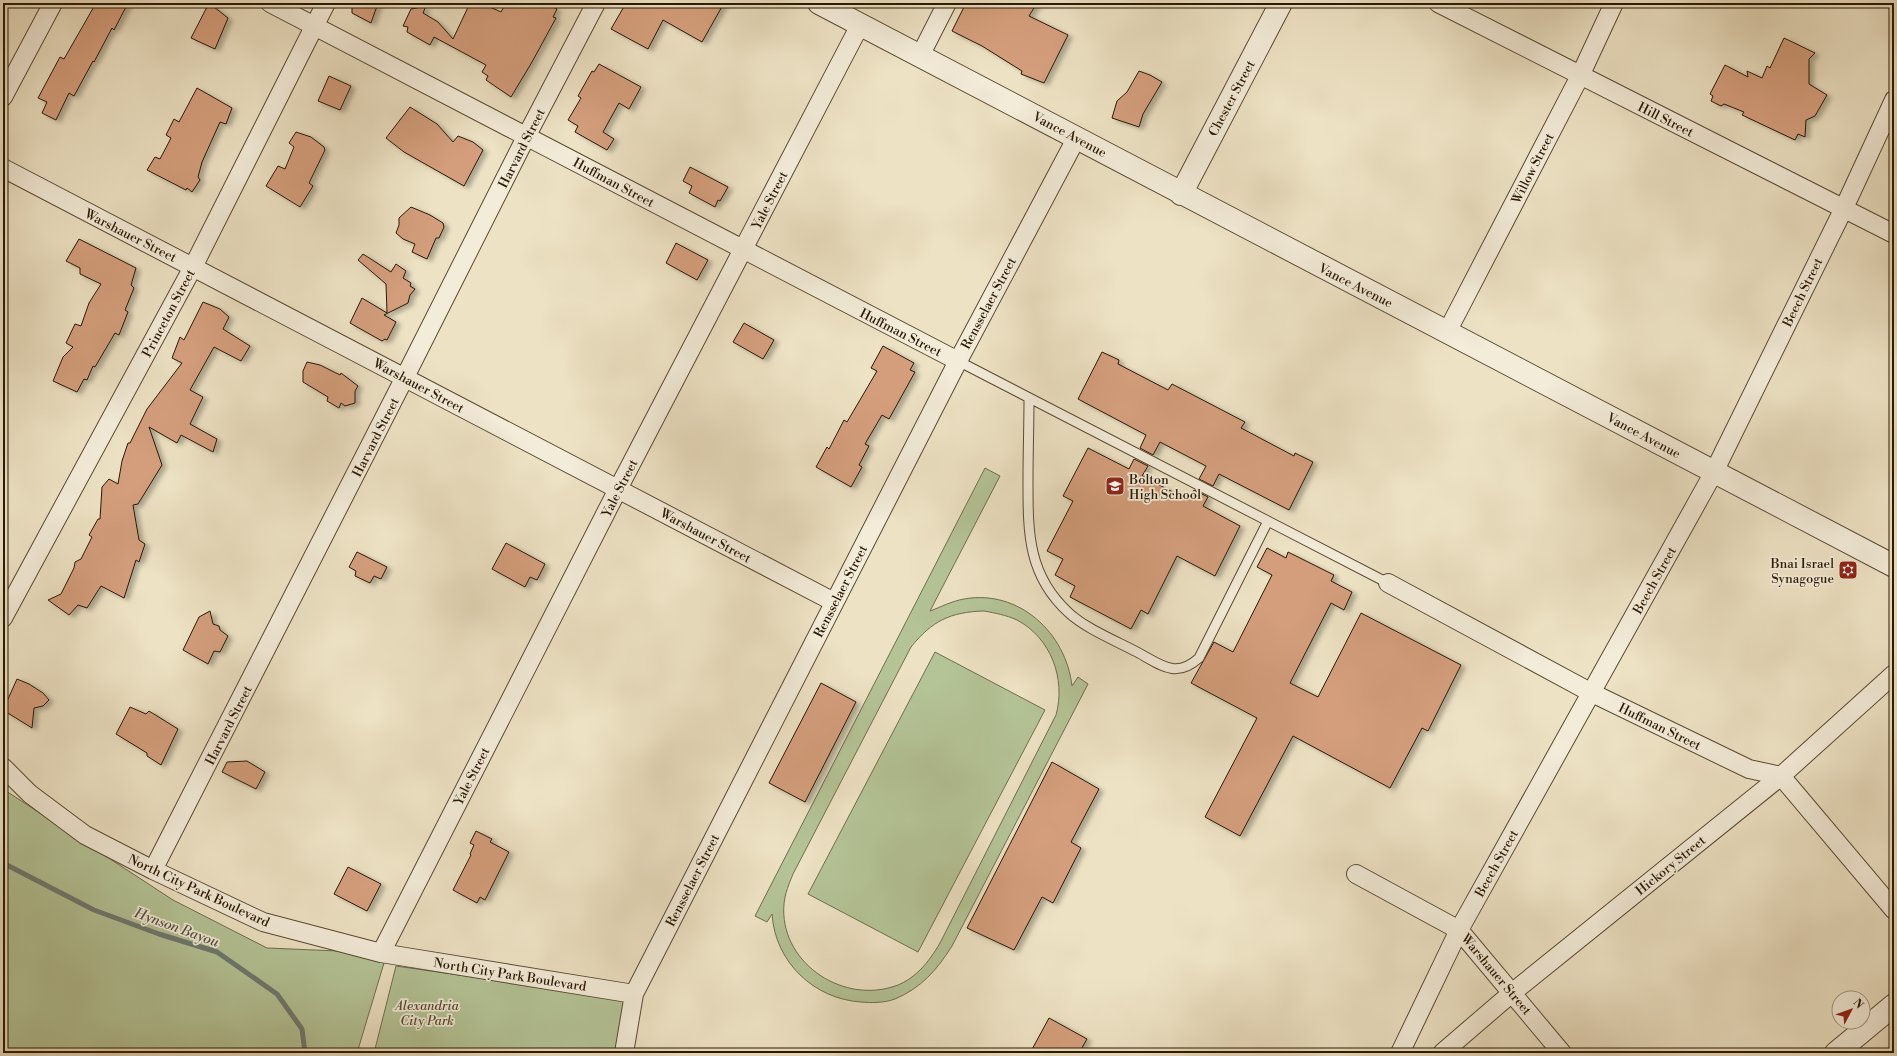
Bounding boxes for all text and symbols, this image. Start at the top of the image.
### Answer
street label: Chester Street [1205,57,1259,139]
street label: Hill Street [1635,99,1696,141]
street label: Harvard Street [495,106,549,191]
street label: Vance Avenue [1029,108,1109,161]
street label: Willow Street [1508,130,1558,207]
street label: Huffman Street [570,155,657,211]
street label: Yale Street [748,168,791,233]
street label: Warshauer Street [81,205,179,266]
street label: Rensselaer Street [958,254,1020,352]
street label: Beech Street [1779,255,1827,330]
street label: Vance Avenue [1315,260,1396,312]
street label: Princeton Street [139,266,199,360]
street label: Huffman Street [857,305,945,361]
street label: Warshauer Street [369,355,467,417]
street label: Harvard Street [349,395,403,480]
street label: Vance Avenue [1603,409,1683,462]
street label: Yale Street [598,456,641,521]
place label: Bolton High School [1128,472,1201,503]
school or university icon: Bolton High School [1104,475,1126,497]
street label: Warshauer Street [656,505,754,567]
street label: Rensselaer Street [811,542,871,640]
street label: Beech Street [1629,544,1680,618]
place label: Bnai Israel Synagogue [1769,556,1834,587]
synagogue icon: Bnai Israel Synagogue [1837,559,1859,581]
street label: Harvard Street [202,683,256,768]
street label: Huffman Street [1616,700,1704,754]
street label: Yale Street [450,744,493,809]
street label: Beech Street [1471,827,1522,901]
street label: Rensselaer Street [663,831,723,929]
street label: Hickory Street [1632,832,1709,899]
street label: North City Park Boulevard [125,851,273,931]
water label: Hynson Bayou [131,904,221,952]
street label: Warshauer Street [1457,930,1535,1019]
street label: North City Park Boulevard [432,955,588,995]
north arrow [1831,990,1871,1030]
text: N [1850,996,1866,1012]
park label: Alexandria City Park [393,998,460,1029]

